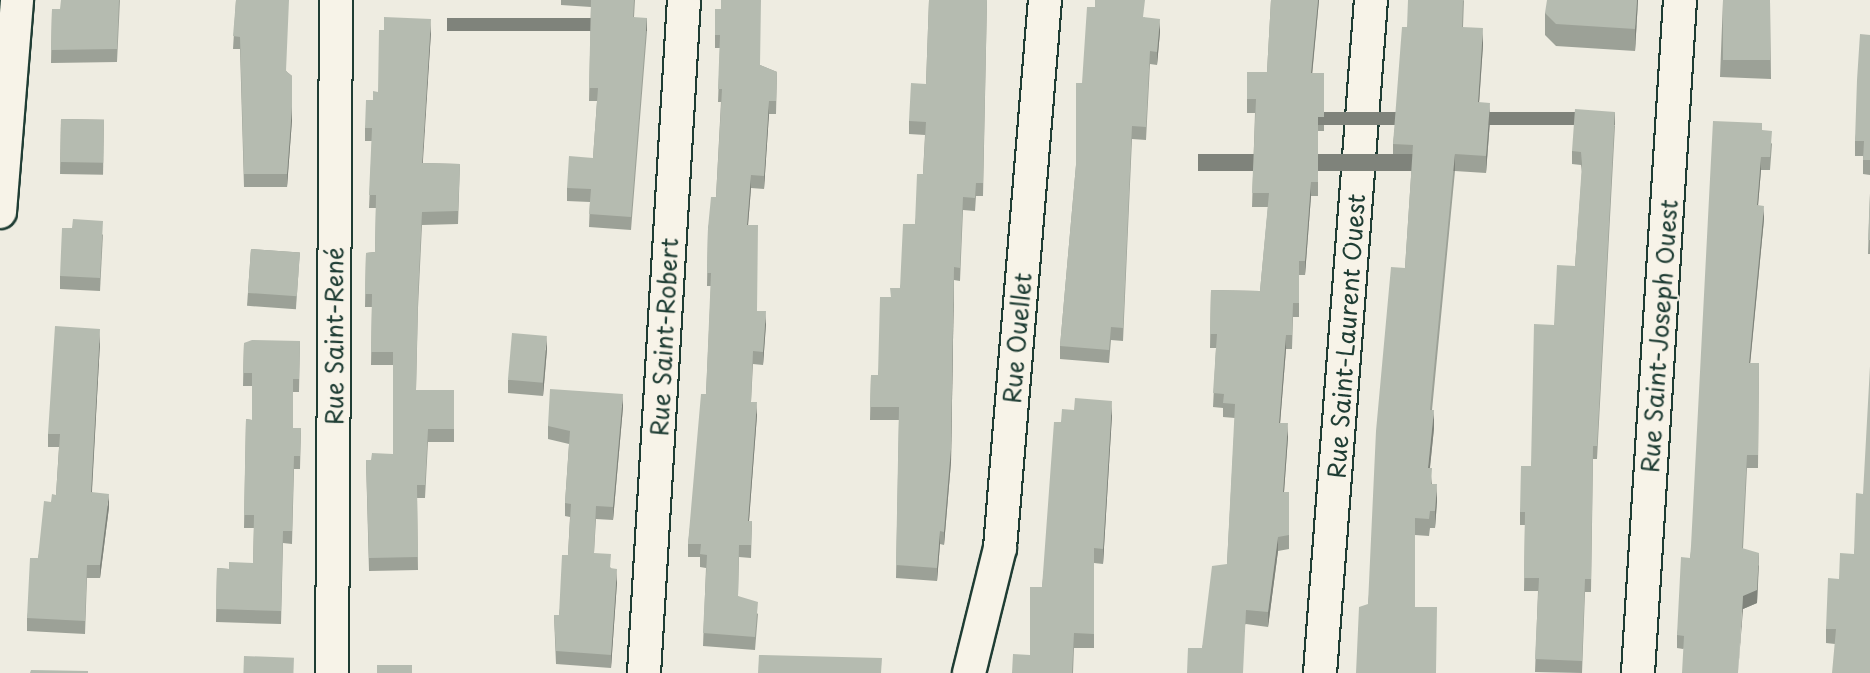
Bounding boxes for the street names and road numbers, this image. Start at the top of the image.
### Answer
street label: Rue Saint-Laurent Ouest [1322,192,1370,480]
street label: Rue Saint-Joseph Ouest [1635,197,1683,475]
street label: Rue Saint-Robert [644,236,684,438]
street label: Rue Saint-René [320,246,348,426]
street label: Rue Ouellet [997,270,1037,406]

